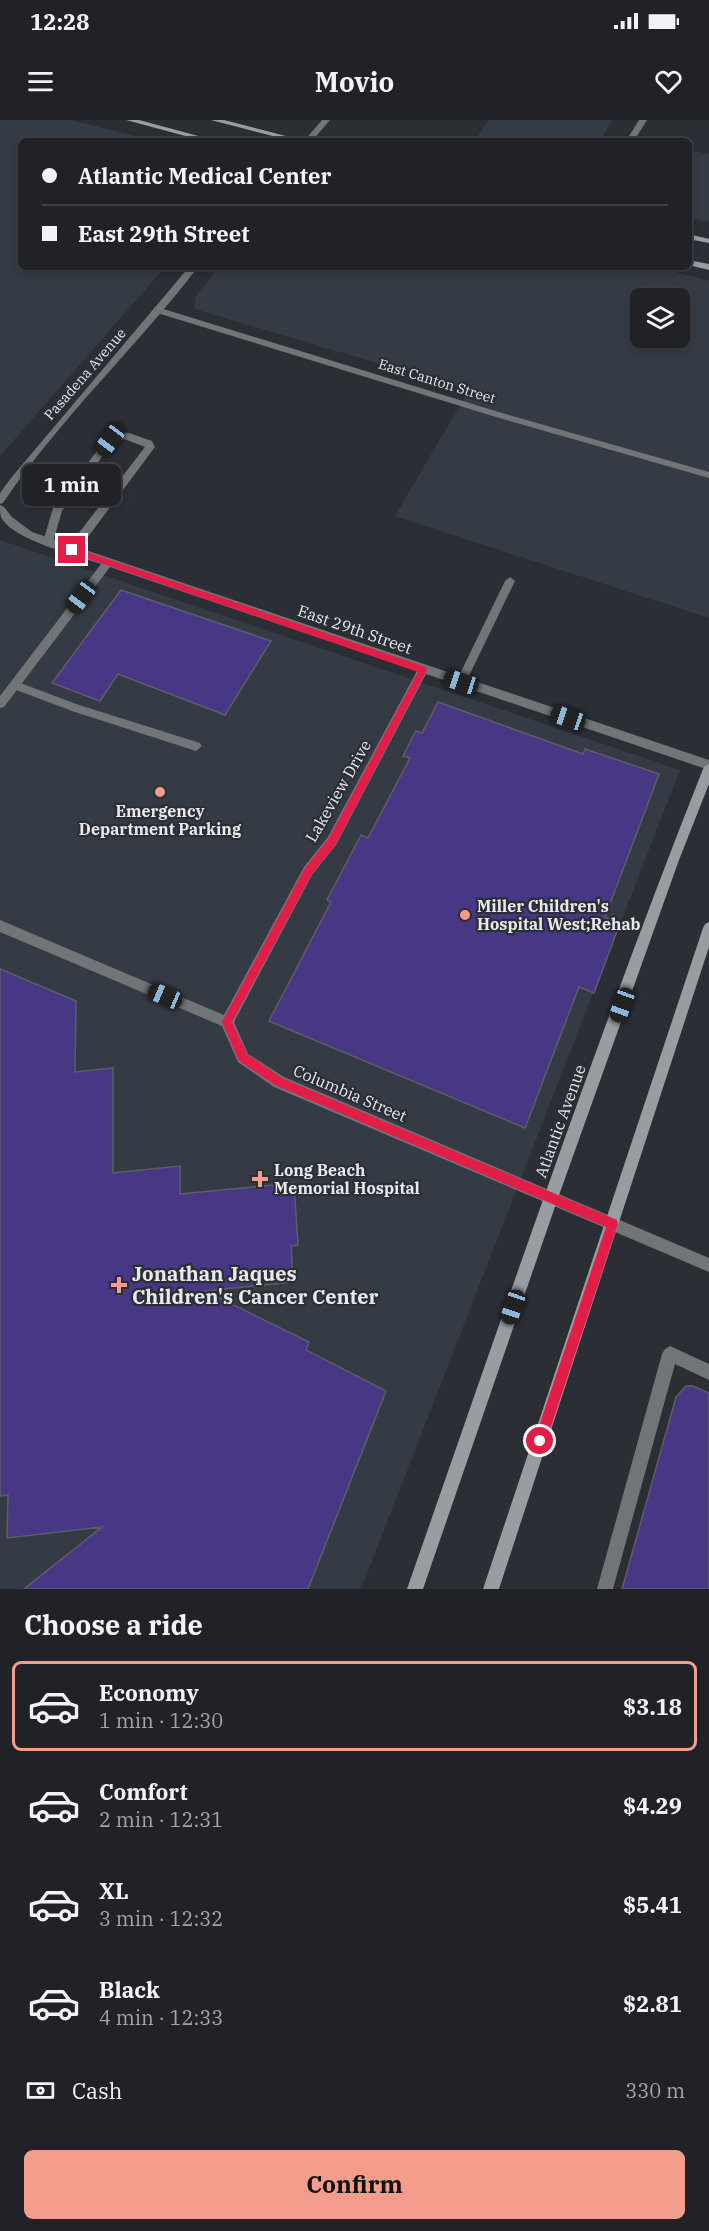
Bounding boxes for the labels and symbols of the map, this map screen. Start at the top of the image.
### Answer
street label: Pasadena Avenue [40,324,130,424]
street label: East Canton Street [376,355,498,407]
car [92,420,128,460]
callout: 1 min [22,463,122,505]
route end [58,536,85,563]
car [63,577,99,617]
street label: East 29th Street [295,600,415,658]
car [441,668,481,696]
car [548,704,588,732]
street label: Lakeview Drive [301,736,375,846]
marker: Emergency Department Parking [153,785,167,799]
place label: Emergency Department Parking [79,801,242,839]
place label: Miller Children's Hospital West;Rehab [477,896,641,934]
marker: Miller Children's Hospital West;Rehab [458,908,472,922]
car [145,981,185,1011]
car [607,985,637,1025]
street label: Columbia Street [290,1060,410,1126]
street label: Atlantic Avenue [530,1062,590,1180]
place label: Long Beach Memorial Hospital [274,1160,420,1198]
marker: Long Beach Memorial Hospital [251,1170,269,1188]
place label: Jonathan Jaques Children's Cancer Center [132,1260,379,1310]
marker: Jonathan Jaques Children's Cancer Center [110,1276,128,1294]
car [499,1287,527,1327]
route start [526,1427,553,1454]

